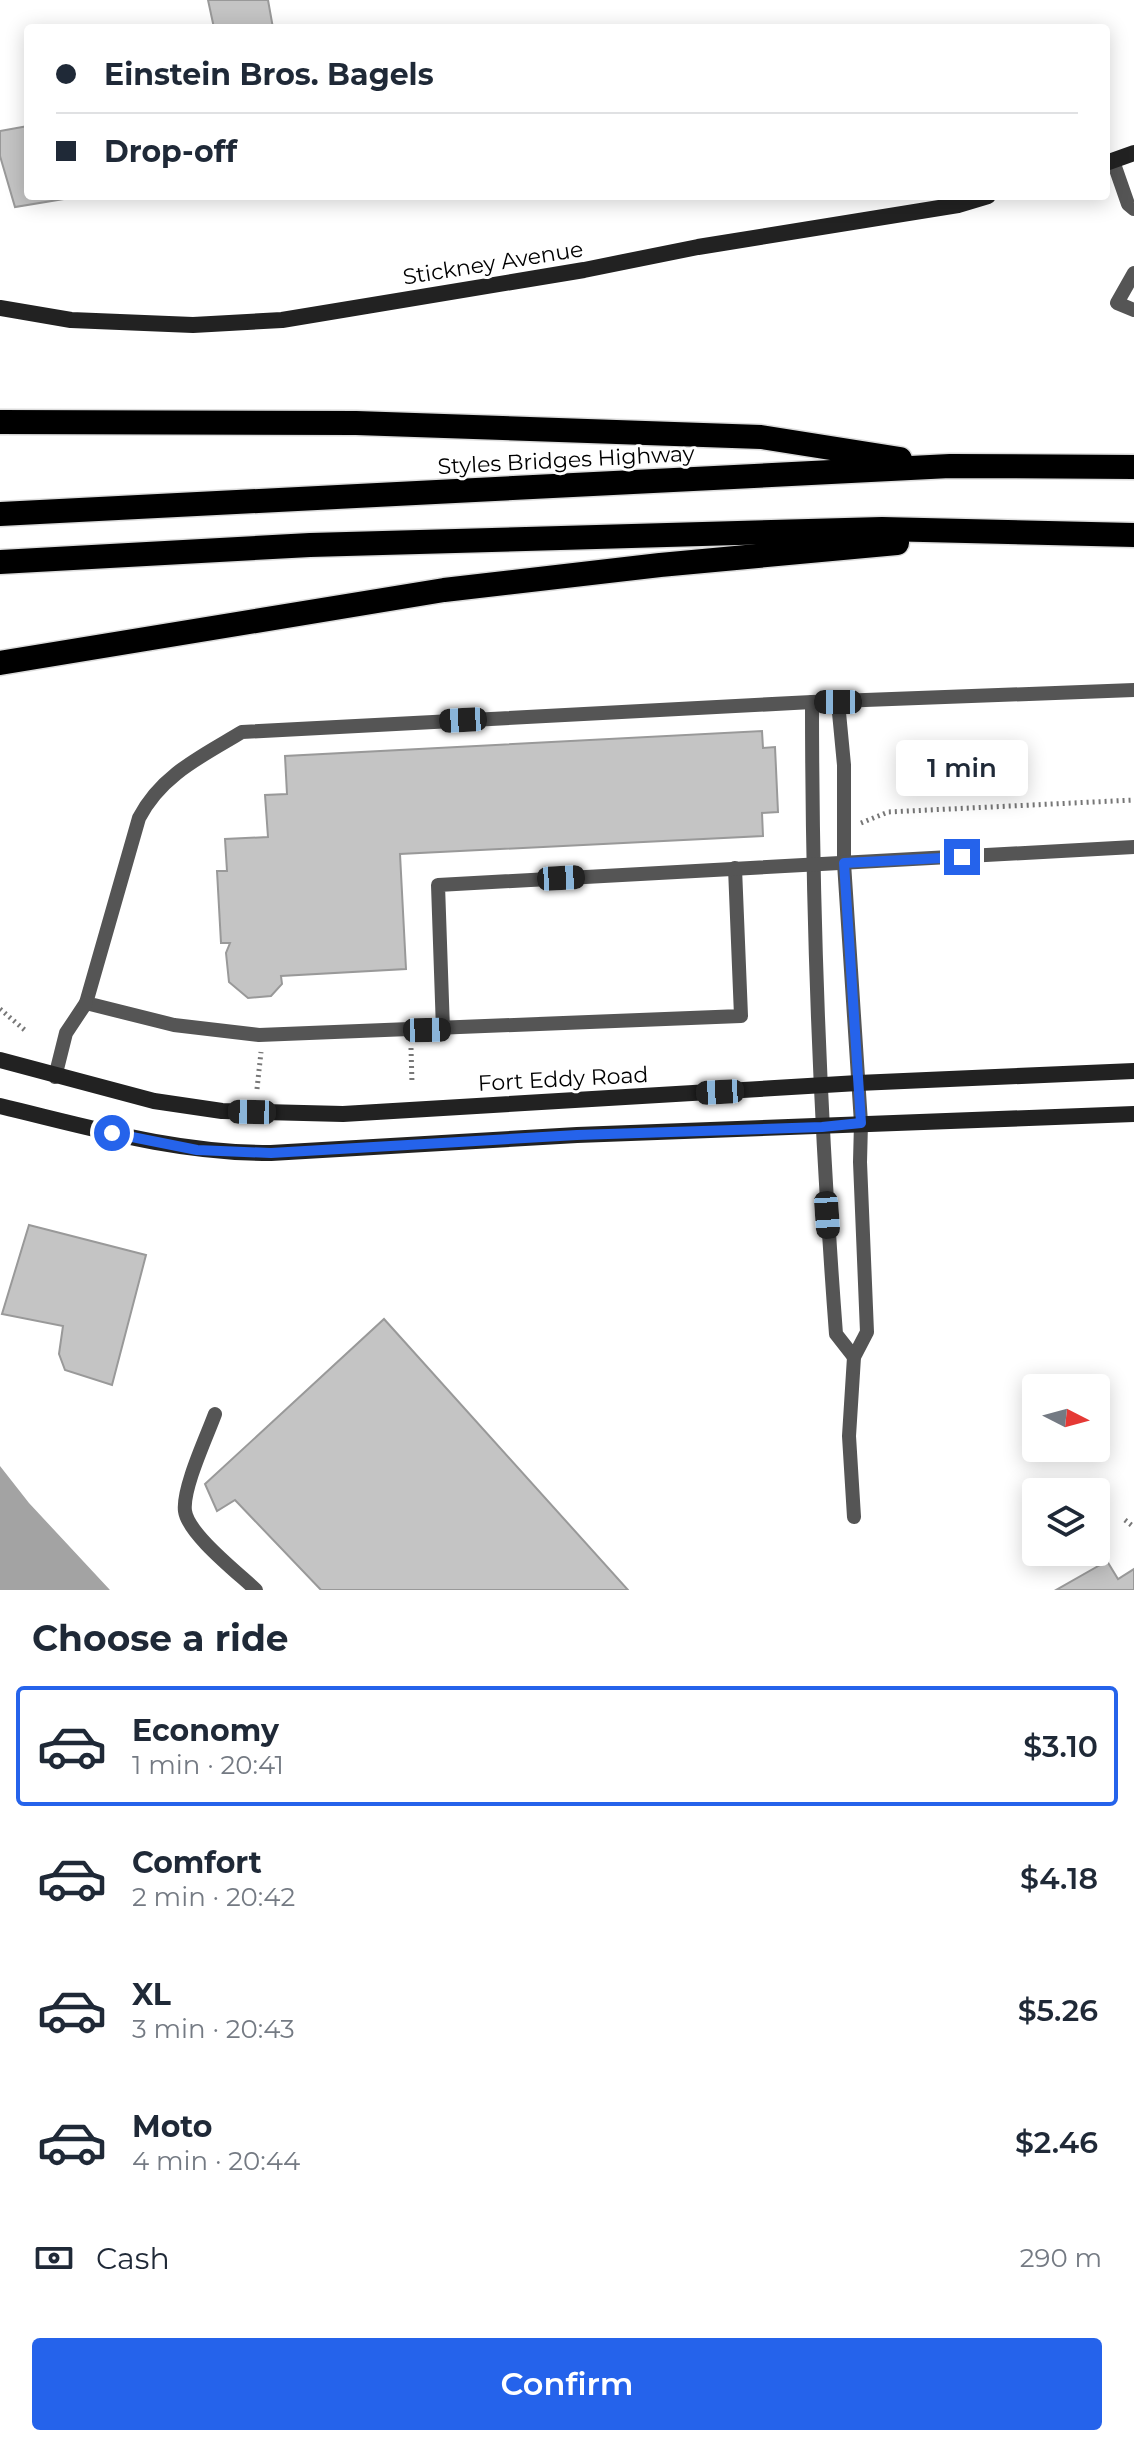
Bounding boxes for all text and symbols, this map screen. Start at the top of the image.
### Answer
text: Einstein Bros. Bagels [104,56,434,93]
text: Drop-off [104,133,237,170]
street label: Stickney Avenue [401,235,585,291]
street label: Styles Bridges Highway [437,440,695,480]
car [814,690,862,714]
car [438,707,488,733]
callout: 1 min [896,741,1028,797]
text: 1 min [927,752,997,784]
route end [944,839,980,875]
car [536,865,586,891]
car [403,1018,451,1042]
street label: Fort Eddy Road [477,1061,649,1097]
car [695,1079,745,1105]
car [228,1100,276,1124]
route start [94,1115,130,1151]
car [813,1190,841,1240]
north arrow [1022,1374,1110,1462]
map controls [1022,1374,1110,1566]
button: layers [1022,1478,1110,1566]
text: Choose a ride [32,1616,289,1660]
icon: car [36,1710,108,1782]
text: Economy [132,1712,279,1749]
text: $3.10 [1023,1728,1098,1765]
text: 1 min · 20:41 [132,1749,284,1781]
icon: car [36,1842,108,1914]
text: Comfort [132,1844,262,1881]
text: $4.18 [1020,1860,1098,1897]
text: 2 min · 20:42 [132,1881,295,1913]
icon: car [36,1974,108,2046]
text: XL [132,1976,171,2013]
text: $5.26 [1018,1992,1098,2029]
text: 3 min · 20:43 [132,2013,295,2045]
icon: car [36,2106,108,2178]
text: Moto [132,2108,213,2145]
text: $2.46 [1015,2124,1098,2161]
text: 4 min · 20:44 [132,2145,300,2177]
icon: cash [32,2236,76,2280]
text: Cash [96,2240,170,2277]
text: 290 m [1020,2242,1102,2274]
button: Confirm [32,2338,1102,2430]

